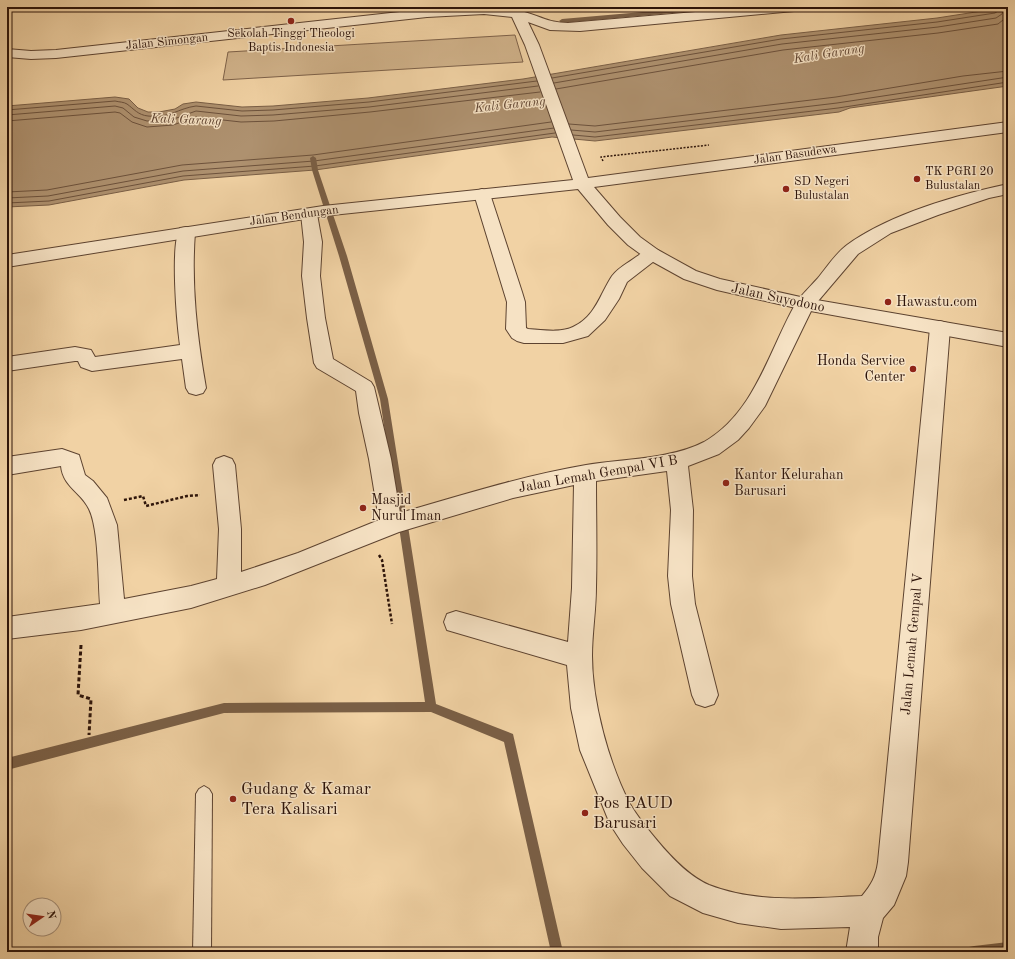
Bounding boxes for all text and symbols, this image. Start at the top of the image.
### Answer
marker: Sekolah Tinggi Theologi Baptis Indonesia [286,16,296,26]
place label: Sekolah Tinggi Theologi Baptis Indonesia [227,28,355,54]
street label: Jalan Simongan [125,32,209,52]
water label: Kali Garang [792,42,865,66]
water label: Kali Garang [473,95,546,115]
water label: Kali Garang [149,112,222,128]
street label: Jalan Basudewa [753,143,837,167]
place label: TK PGRI 20 Bulustalan [925,166,993,192]
marker: TK PGRI 20 Bulustalan [912,174,922,184]
place label: SD Negeri Bulustalan [794,176,850,202]
marker: SD Negeri Bulustalan [781,184,791,194]
street label: Jalan Bendungan [249,204,340,228]
street label: Jalan Suyodono [730,281,826,315]
place label: Hawastu.com [896,295,977,309]
marker: Hawastu.com [883,297,893,307]
place label: Honda Service Center [817,354,905,384]
marker: Honda Service Center [908,364,918,374]
street label: Jalan Lemah Gempal VI B [517,453,679,495]
place label: Kantor Kelurahan Barusari [734,468,844,498]
marker: Kantor Kelurahan Barusari [721,478,731,488]
place label: Masjid Nurul Iman [371,493,442,523]
marker: Masjid Nurul Iman [358,503,368,513]
street label: Jalan Lemah Gempal V [899,572,925,716]
place label: Gudang & Kamar Tera Kalisari [241,781,371,818]
marker: Gudang & Kamar Tera Kalisari [228,794,238,804]
place label: Pos PAUD Barusari [593,795,673,832]
marker: Pos PAUD Barusari [580,808,590,818]
north arrow [22,897,62,937]
text: N [44,910,57,921]

